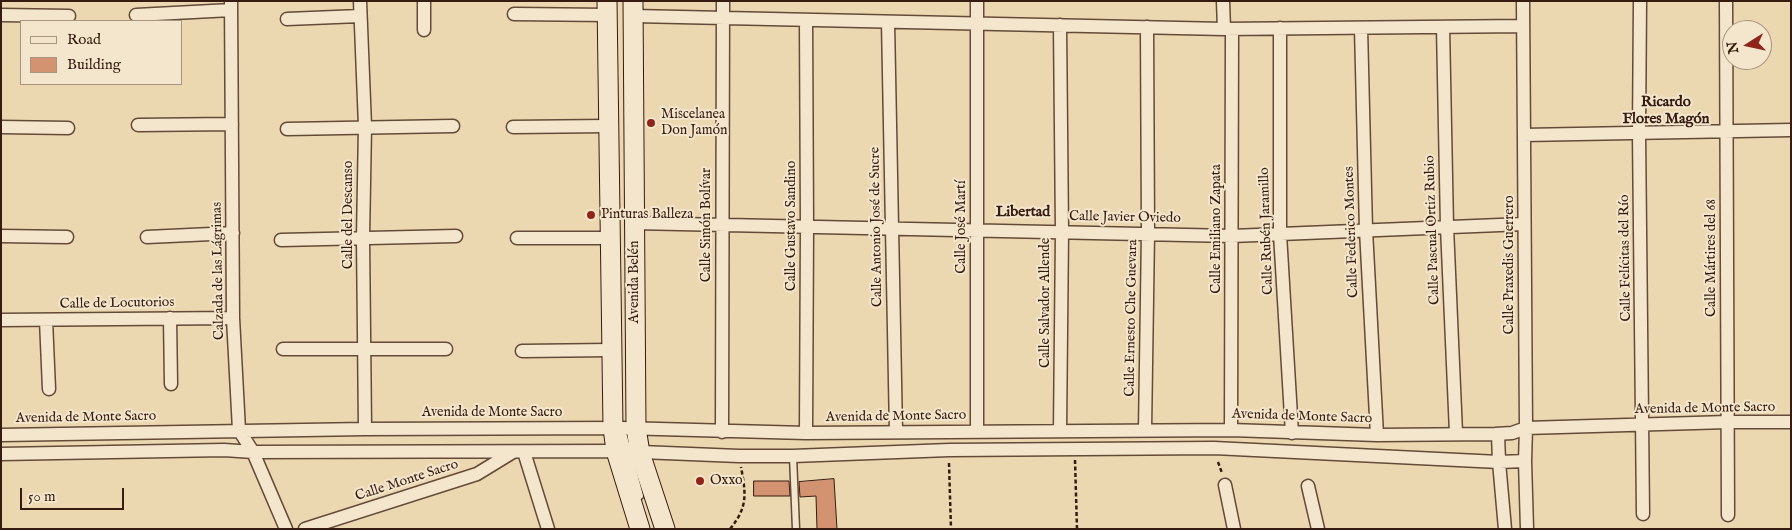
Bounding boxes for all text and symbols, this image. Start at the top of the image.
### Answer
legend [20,20,182,85]
north arrow [1722,20,1772,70]
text: Road [67,30,101,49]
text: N [1723,40,1743,55]
text: Building [67,55,121,74]
district label: Ricardo Flores Magón [1622,94,1710,129]
place label: Miscelanea Don Jamón [661,107,727,140]
marker: Miscelanea Don Jamón [645,117,657,129]
street label: Calle Antonio José de Sucre [867,147,887,307]
street label: Calle Pascual Ortiz Rubio [1422,155,1444,305]
street label: Calle del Descanso [341,161,357,269]
street label: Calle Gustavo Sandino [784,161,800,291]
street label: Calle Emiliano Zapata [1209,164,1225,294]
street label: Calle Federico Montes [1341,166,1363,298]
street label: Calle Rubén Jaramillo [1256,167,1278,295]
street label: Calle Simón Bolívar [699,168,715,282]
street label: Calle José Martí [954,180,970,274]
street label: Calle Felícitas del Río [1616,194,1636,322]
street label: Calle Praxedis Guerrero [1502,196,1518,334]
street label: Calle Mártires del 68 [1704,199,1720,317]
street label: Calzada de las Lágrimas [209,202,229,340]
district label: Libertad [996,204,1050,222]
place label: Pinturas Balleza [601,207,693,223]
marker: Pinturas Balleza [585,209,597,221]
street label: Calle Javier Oviedo [1069,209,1181,227]
street label: Calle Salvador Allende [1038,238,1054,368]
street label: Calle Ernesto Che Guevara [1122,239,1142,397]
street label: Avenida Belén [627,241,643,323]
street label: Calle de Locutorios [60,295,174,313]
street label: Avenida de Monte Sacro [1635,399,1775,419]
street label: Avenida de Monte Sacro [422,405,562,421]
street label: Avenida de Monte Sacro [1231,406,1373,428]
street label: Avenida de Monte Sacro [826,407,966,427]
street label: Avenida de Monte Sacro [16,408,156,428]
street label: Calle Monte Sacro [353,456,461,506]
place label: Oxxo [710,473,743,489]
marker: Oxxo [694,475,706,487]
scale bar [22,478,126,510]
text: 50 m [28,487,56,506]

